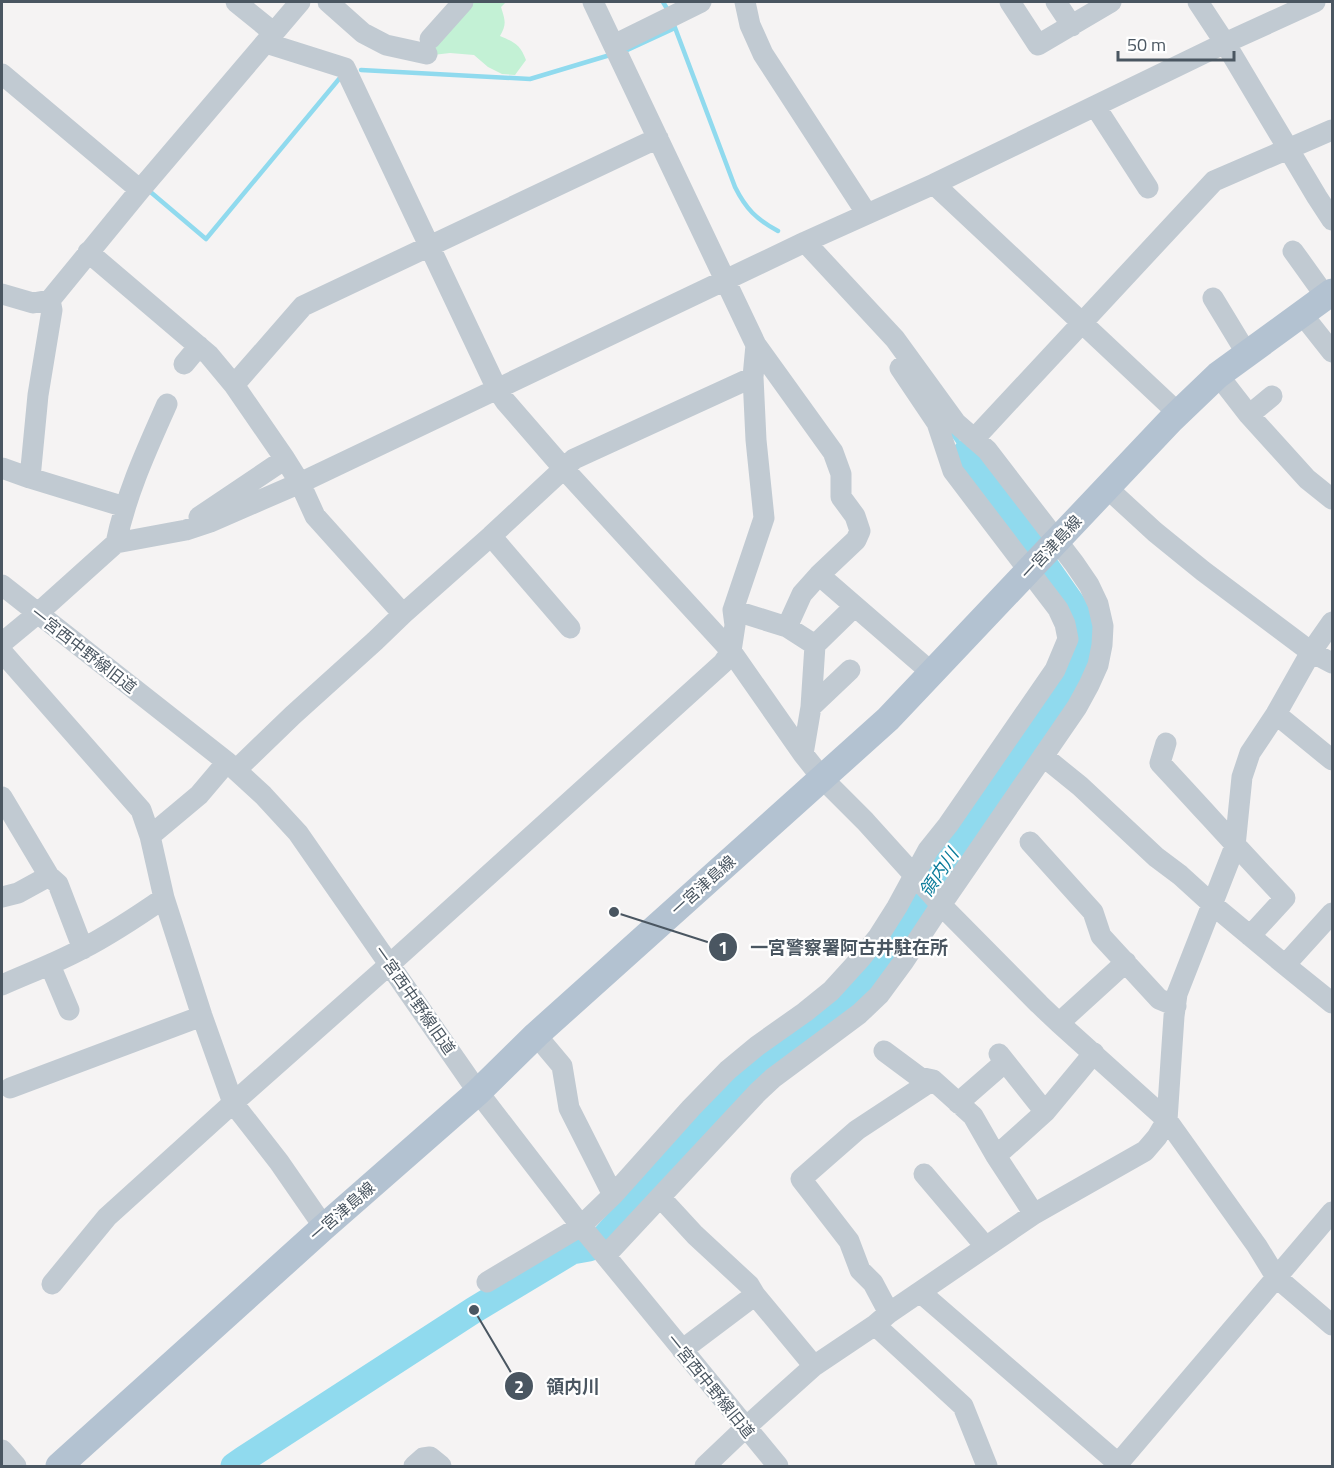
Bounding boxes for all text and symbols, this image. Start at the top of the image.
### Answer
scale bar [1118,24,1234,62]
text: 50 m [1127,31,1166,58]
street label: 一宮津島線 [1015,510,1087,584]
street label: 一宮西中野線旧道 [26,601,142,699]
water label: 領内川 [912,841,966,903]
street label: 一宮津島線 [665,849,741,921]
callout: 一宮警察署阿古井駐在所 [708,929,960,965]
text: 1 [718,934,728,961]
text: 一宮警察署阿古井駐在所 [750,934,948,961]
street label: 一宮西中野線旧道 [368,941,462,1059]
street label: 一宮津島線 [304,1176,380,1246]
street label: 一宮西中野線旧道 [661,1329,761,1443]
callout: 領内川 [504,1368,612,1404]
text: 2 [514,1373,524,1400]
text: 領内川 [546,1373,600,1400]

